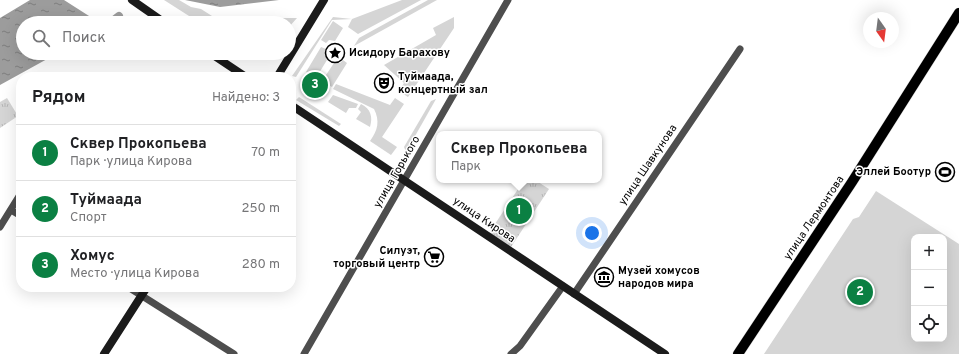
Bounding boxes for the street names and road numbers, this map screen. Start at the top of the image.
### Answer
street label: улица Шавкунова [616,122,680,208]
street label: улица Горького [371,133,423,211]
street label: улица Лермонтова [781,173,847,263]
street label: улица Кирова [450,194,518,246]

